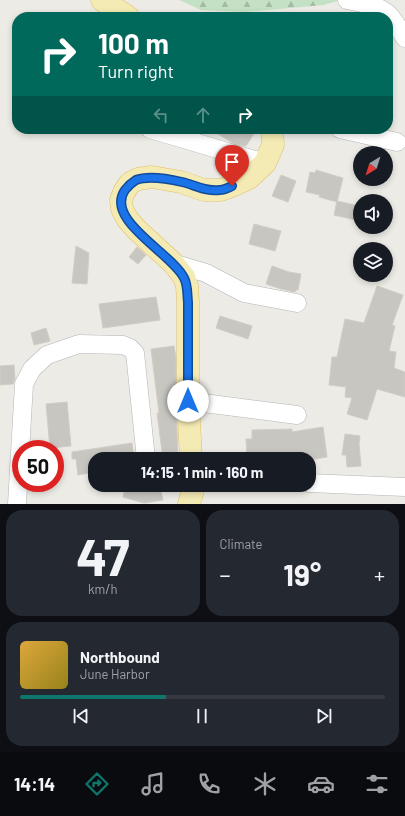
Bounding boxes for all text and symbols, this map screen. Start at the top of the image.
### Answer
text: 100 m [98,26,169,60]
icon: right [32,28,84,80]
text: Turn right [98,60,174,82]
icon: left [150,104,172,126]
icon: ahead [192,104,214,126]
icon: right [234,104,256,126]
pin [215,145,249,186]
north arrow [353,146,393,186]
map controls [353,146,393,282]
icon: arrive [221,151,243,173]
button: sound [353,194,393,234]
button: layers [353,242,393,282]
position arrow [167,380,209,422]
speed limit sign: 50 [12,440,64,492]
text: 14:15 · 1 min · 160 m [141,463,263,481]
text: 47 [76,524,130,586]
text: Climate [220,536,263,552]
text: 19° [283,556,321,592]
text: − [220,561,231,587]
text: + [374,561,385,587]
text: km/h [88,581,117,597]
text: Northbound [80,648,160,666]
text: June Harbor [80,666,150,682]
icon: previous [70,705,92,727]
icon: pause [191,705,213,727]
icon: next [313,705,335,727]
icon: directions [83,770,111,798]
icon: music [139,770,167,798]
icon: phone [195,770,223,798]
icon: climate [251,770,279,798]
icon: car [307,770,335,798]
icon: filters [363,770,391,798]
text: 14:14 [14,773,55,795]

